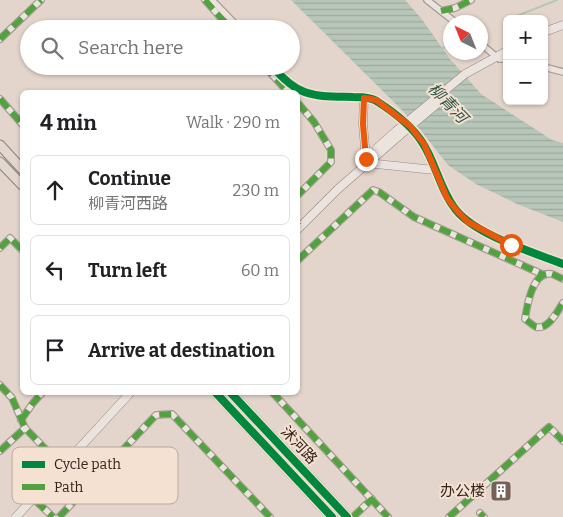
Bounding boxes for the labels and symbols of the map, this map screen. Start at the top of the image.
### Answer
north arrow [443,15,488,60]
water label: 柳青河 [424,79,474,129]
route end [355,148,378,171]
route start [500,234,523,257]
street label: 沭河路 [277,422,321,468]
legend [12,447,178,504]
text: Cycle path [54,456,121,473]
text: Path [54,479,84,496]
building icon: 办公楼 [489,479,513,503]
place label: 办公楼 [440,482,485,500]

